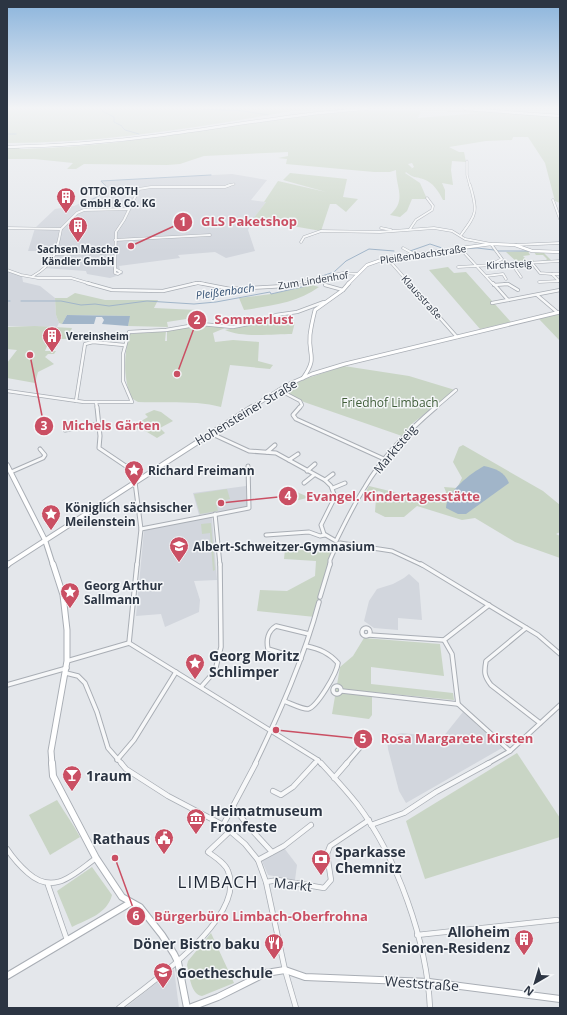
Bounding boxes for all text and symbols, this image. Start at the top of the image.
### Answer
place label: OTTO ROTH GmbH & Co. KG [80,184,156,210]
building icon: OTTO ROTH GmbH & Co. KG [55,186,77,214]
callout: GLS Paketshop [173,209,305,234]
text: GLS Paketshop [201,212,297,230]
text: 1 [180,213,186,230]
building icon: Sachsen Masche Kändler GmbH [67,215,89,243]
street label: Pleißenbachstraße [379,241,467,267]
place label: Sachsen Masche Kändler GmbH [37,242,119,268]
street label: Kirchsteig [486,256,533,272]
street label: Zum Lindenhof [277,267,350,292]
street label: Klausstraße [398,272,446,322]
water label: Pleißenbach [195,279,255,303]
callout: Sommerlust [187,307,302,332]
text: Sommerlust [215,310,294,328]
text: 2 [194,311,201,328]
building icon: Vereinsheim [41,325,63,353]
place label: Vereinsheim [66,329,129,343]
street label: Hohensteiner Straße [192,375,300,449]
park label: Friedhof Limbach [341,394,439,411]
callout: Michels Gärten [34,413,168,438]
text: Michels Gärten [62,416,160,434]
text: 3 [41,417,48,434]
street label: Marktsteig [369,420,421,477]
place icon: Richard Freimann [123,459,145,487]
place label: Richard Freimann [148,462,255,479]
callout: Evangel. Kindertagesstätte [278,484,488,509]
text: 4 [285,487,292,504]
text: Evangel. Kindertagesstätte [306,487,480,505]
place label: Königlich sächsischer Meilenstein [65,499,193,530]
place icon: Königlich sächsischer Meilenstein [40,503,62,531]
school or university icon: Albert-Schweitzer-Gymnasium [168,535,190,563]
place label: Albert-Schweitzer-Gymnasium [193,538,375,555]
place label: Georg Arthur Sallmann [84,577,163,608]
place icon: Georg Arthur Sallmann [59,581,81,609]
place label: Georg Moritz Schlimper [209,646,300,681]
place icon: Georg Moritz Schlimper [184,652,206,680]
callout: Rosa Margarete Kirsten [353,726,541,751]
text: Rosa Margarete Kirsten [381,729,533,747]
text: 5 [360,730,367,747]
bar icon: 1raum [61,764,83,792]
place label: 1raum [86,766,132,785]
place label: Heimatmuseum Fronfeste [210,801,323,836]
museum icon: Heimatmuseum Fronfeste [185,807,207,835]
public building icon: Rathaus [153,827,175,855]
place label: Rathaus [92,829,150,848]
place label: Sparkasse Chemnitz [335,842,406,877]
bank icon: Sparkasse Chemnitz [310,848,332,876]
district label: LIMBACH [178,870,258,893]
street label: Markt [273,873,313,895]
callout: Bürgerbüro Limbach-Oberfrohna [126,904,376,929]
text: 6 [133,907,140,924]
text: Bürgerbüro Limbach-Oberfrohna [154,907,368,925]
place label: Alloheim Senioren-Residenz [382,922,510,957]
building icon: Alloheim Senioren-Residenz [513,928,535,956]
restaurant icon: Döner Bistro baku [263,932,285,960]
place label: Döner Bistro baku [133,934,260,953]
school or university icon: Goetheschule [152,961,174,989]
place label: Goetheschule [177,963,273,982]
north arrow [515,963,555,1003]
street label: Weststraße [384,971,460,995]
text: N [520,983,537,1000]

